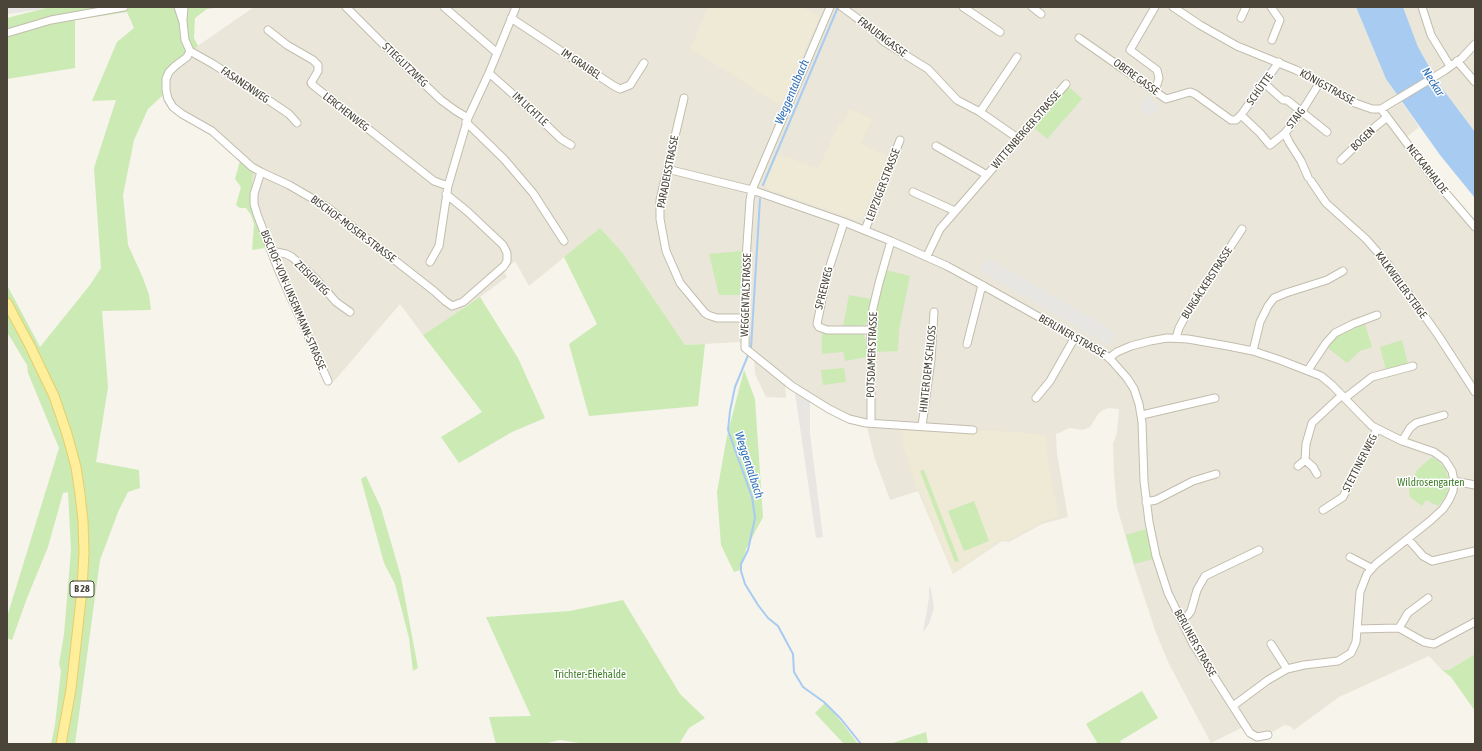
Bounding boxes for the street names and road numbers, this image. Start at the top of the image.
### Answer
street label: FRAUENGASSE [855,14,909,60]
street label: STIEGLITZWEG [380,40,430,90]
street label: IM GRAIBEL [559,46,603,82]
street label: OBERE GASSE [1111,56,1161,98]
street label: FASANENWEG [218,64,272,106]
street label: KÖNIGSTRASSE [1297,66,1357,108]
street label: SCHÜTTE [1244,70,1276,108]
street label: WITTENBERGER STRASSE [989,88,1063,172]
street label: IM LICHTLE [509,89,551,129]
street label: LERCHENWEG [320,90,372,134]
street label: STAIG [1284,105,1308,131]
street label: BOGEN [1348,124,1378,154]
street label: PARADEISSTRASSE [654,135,682,209]
street label: NECKARHALDE [1404,142,1450,196]
street label: LEIPZIGER STRASSE [863,147,903,223]
street label: BISCHOF-MOSER-STRASSE [308,193,398,265]
street label: BISCHOF-VON-LINSENMANN-STRASSE [257,228,329,372]
street label: BURGÄCKERSTRASSE [1179,245,1235,321]
street label: KALKWEILER STEIGE [1372,249,1430,321]
street label: WEGGENTALSTRASSE [738,253,754,337]
street label: ZEISIGWEG [292,258,332,298]
street label: SPREEWEG [812,265,836,311]
street label: POTSDAMER STRASSE [864,312,880,398]
street label: BERLINER STRASSE [1036,312,1108,360]
street label: HINTER DEM SCHLOSS [917,325,939,413]
street label: STETTINER WEG [1340,432,1380,494]
road number: B 28 [70,581,94,597]
street label: BERLINER STRASSE [1171,607,1219,679]

